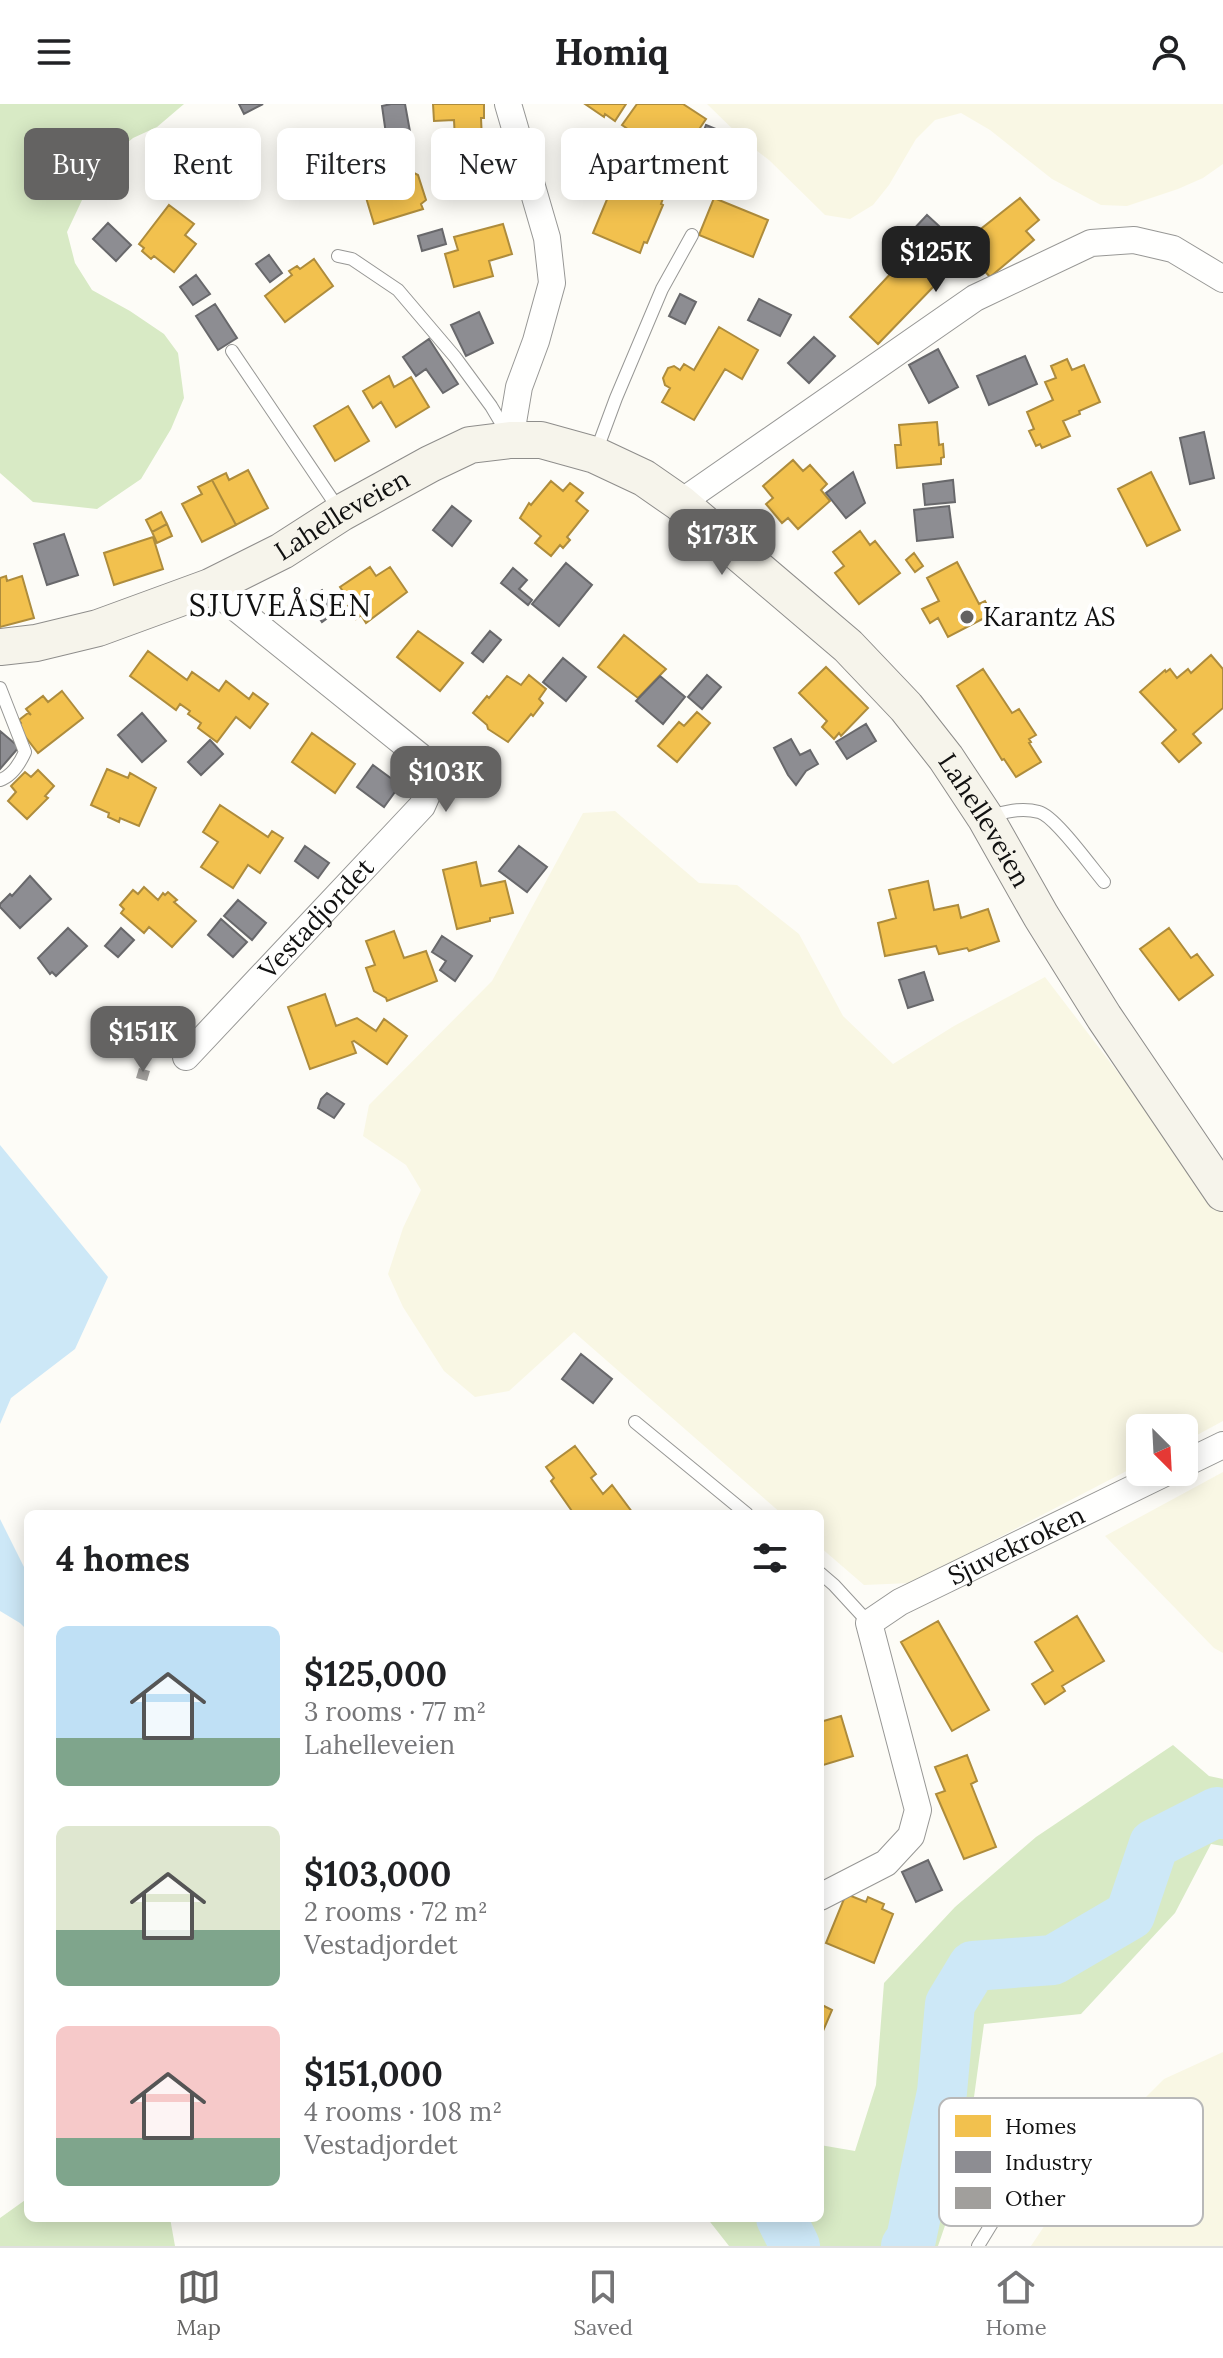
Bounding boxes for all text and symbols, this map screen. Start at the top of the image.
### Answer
text: Homiq [554,29,669,75]
icon: menu [32,30,76,74]
icon: person [1147,30,1191,74]
chip: Buy [24,128,129,200]
chip: Rent [145,128,261,200]
chip: Filters [277,128,415,200]
chip: New [431,128,545,200]
chip: Apartment [561,128,757,200]
pin: $125K [880,226,992,294]
text: $125K [900,235,972,268]
street label: Lahelleveien [268,462,415,567]
pin: $173K [666,509,778,577]
text: $173K [686,518,758,551]
district label: SJUVEÅSEN [189,586,373,624]
place label: Karantz AS [983,600,1115,633]
marker: Karantz AS [958,608,976,626]
pin: $103K [390,746,502,814]
street label: Lahelleveien [931,747,1038,893]
text: $103K [408,755,484,788]
street label: Vestadjordet [250,851,380,986]
pin: $151K [87,1006,199,1074]
text: $151K [109,1015,177,1048]
north arrow [1126,1414,1198,1486]
map controls [1126,1414,1198,1486]
street label: Sjuvekroken [942,1498,1090,1592]
icon: filters [748,1536,792,1580]
text: 4 homes [56,1537,190,1580]
text: $125,000 [304,1652,447,1695]
icon: home [120,1658,216,1754]
text: 3 rooms · 77 m² [304,1695,486,1728]
text: Lahelleveien [304,1728,455,1761]
text: $103,000 [304,1852,451,1895]
icon: home [120,1858,216,1954]
text: 2 rooms · 72 m² [304,1895,488,1928]
text: Vestadjordet [304,1928,458,1961]
text: $151,000 [304,2052,443,2095]
icon: home [120,2058,216,2154]
text: 4 rooms · 108 m² [304,2095,502,2128]
legend [939,2098,1203,2226]
text: Homes [1005,2112,1076,2140]
text: Vestadjordet [304,2128,458,2161]
text: Industry [1005,2148,1092,2176]
text: Other [1005,2184,1066,2212]
tab: Map [176,2265,221,2341]
tab: Saved [573,2265,633,2341]
tab: Home [986,2265,1047,2341]

